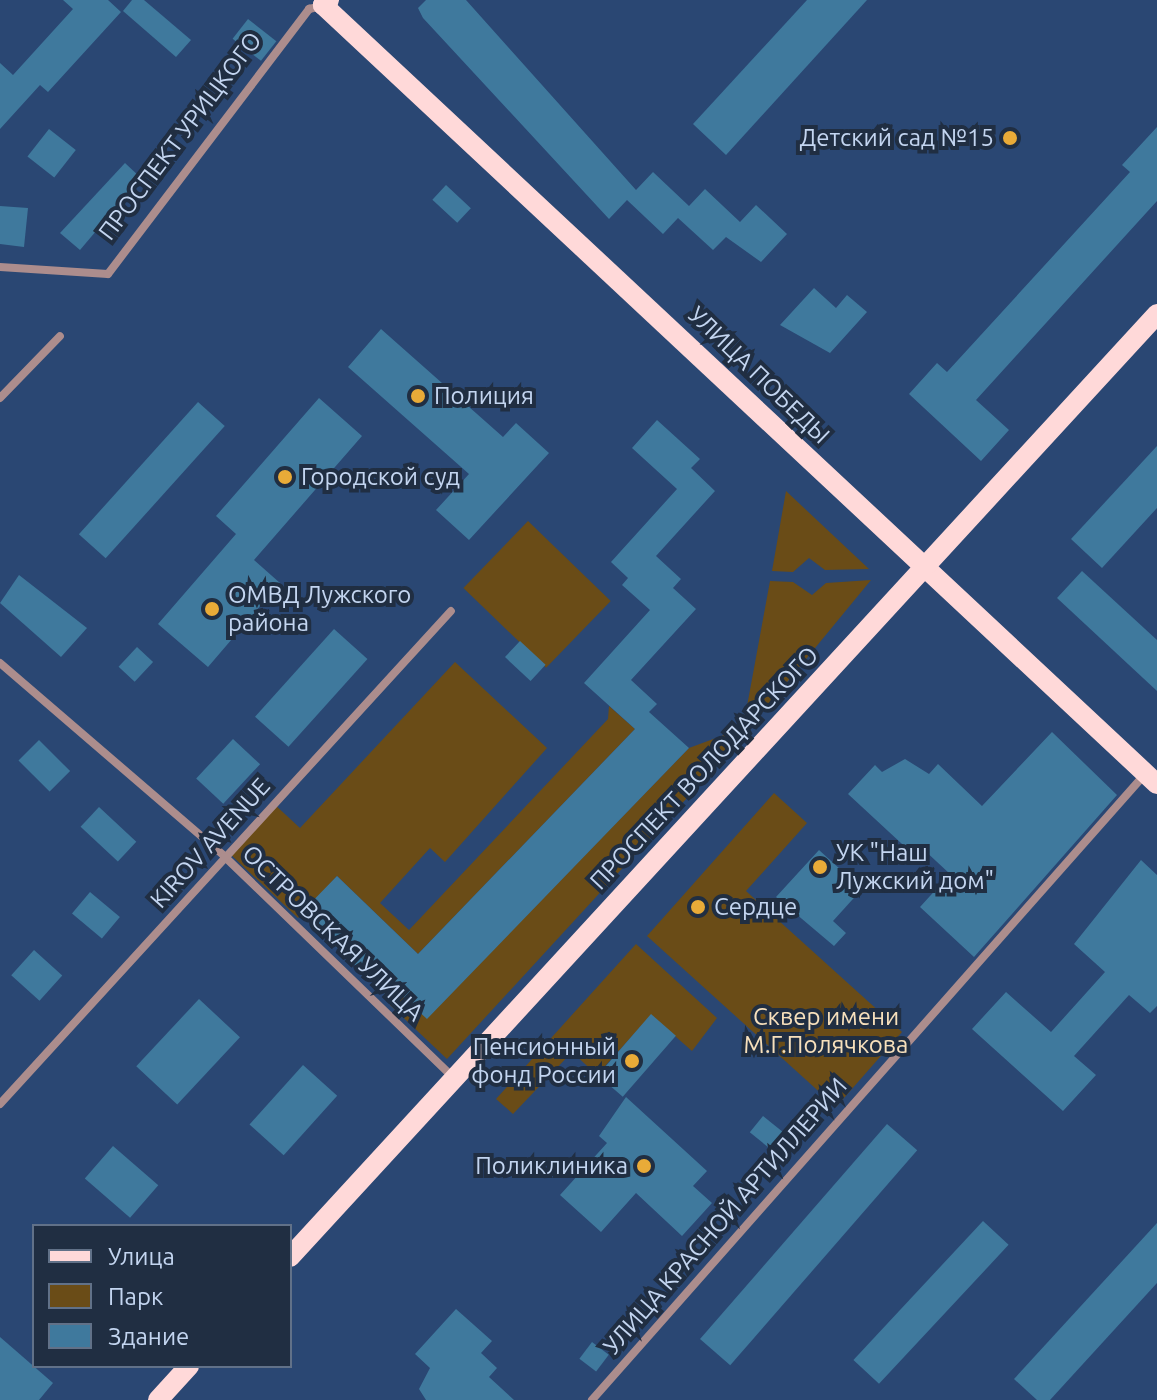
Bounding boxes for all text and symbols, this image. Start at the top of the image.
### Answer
street label: ПРОСПЕКТ УРИЦКОГО [92,26,268,246]
place label: Детский сад №15 [799,124,994,152]
marker: Детский сад №15 [1001,129,1019,147]
street label: УЛИЦА ПОБЕДЫ [683,300,835,450]
place label: Полиция [434,382,534,410]
marker: Полиция [409,387,427,405]
place label: Городской суд [301,463,460,491]
marker: Городской суд [276,468,294,486]
place label: ОМВД Лужского района [228,581,411,637]
marker: ОМВД Лужского района [203,600,221,618]
street label: ПРОСПЕКТ ВОЛОДАРСКОГО [584,641,824,895]
street label: KIROV AVENUE [144,772,276,914]
street label: ОСТРОВСКАЯ УЛИЦА [236,839,430,1027]
place label: УК "Наш Лужский дом" [836,839,994,895]
marker: УК "Наш Лужский дом" [811,858,829,876]
place label: Сердце [714,893,797,921]
marker: Сердце [689,898,707,916]
park label: Сквер имени М.Г.Полячкова [744,1003,908,1059]
place label: Пенсионный фонд России [471,1033,616,1089]
marker: Пенсионный фонд России [623,1052,641,1070]
street label: УЛИЦА КРАСНОЙ АРТИЛЛЕРИИ [597,1072,853,1360]
place label: Поликлиника [475,1152,628,1180]
marker: Поликлиника [635,1157,653,1175]
legend [32,1224,292,1368]
text: Улица [108,1243,175,1270]
text: Парк [108,1283,163,1310]
text: Здание [108,1323,189,1350]

